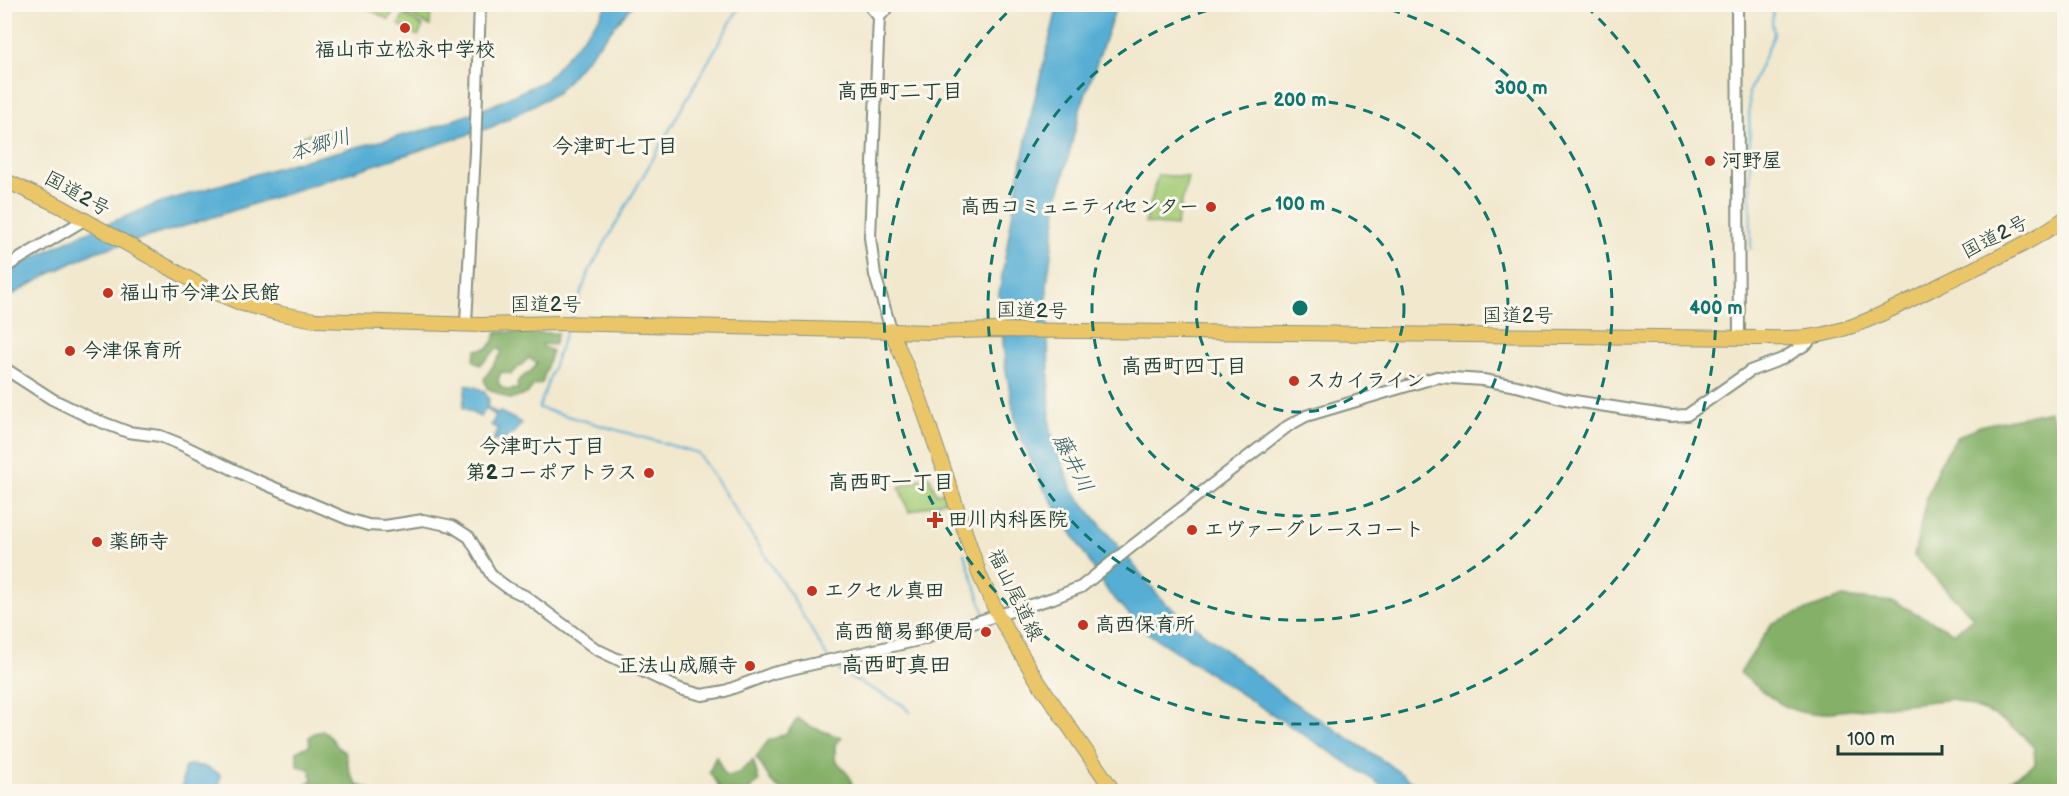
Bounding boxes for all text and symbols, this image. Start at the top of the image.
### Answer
marker: 福山市立松永中学校 [398,21,412,35]
place label: 福山市立松永中学校 [315,38,495,62]
text: 300 m [1494,78,1548,99]
district label: 高西町二丁目 [837,79,963,104]
text: 200 m [1273,90,1327,111]
water label: 本郷川 [286,124,354,166]
district label: 今津町七丁目 [552,134,678,159]
place label: 河野屋 [1722,149,1782,173]
marker: 河野屋 [1703,154,1717,168]
street label: 国道2号 [40,166,114,222]
text: 100 m [1275,194,1325,215]
place label: 高西コミュニティセンター [960,195,1199,219]
marker: 高西コミュニティセンター [1204,200,1218,214]
street label: 国道2号 [1958,210,2032,264]
place label: 福山市今津公民館 [120,281,280,305]
marker: 福山市今津公民館 [101,286,115,300]
street label: 国道2号 [510,293,582,317]
street label: 国道2号 [996,298,1068,324]
centre of rings [1290,298,1310,318]
text: 400 m [1689,298,1743,319]
street label: 国道2号 [1482,304,1554,328]
place label: 今津保育所 [82,339,182,363]
marker: 今津保育所 [63,344,77,358]
district label: 高西町四丁目 [1121,354,1247,379]
place label: スカイライン [1306,369,1426,393]
marker: スカイライン [1287,374,1301,388]
water label: 藤井川 [1048,429,1098,497]
district label: 今津町六丁目 [479,434,605,459]
place label: 第2コーポアトラス [466,461,637,485]
marker: 第2コーポアトラス [642,466,656,480]
district label: 高西町一丁目 [828,470,954,495]
place label: 田川内科医院 [948,508,1068,532]
marker: 田川内科医院 [926,511,944,529]
place label: エヴァーグレースコート [1204,518,1424,542]
marker: エヴァーグレースコート [1185,523,1199,537]
place label: 薬師寺 [109,530,169,554]
marker: 薬師寺 [90,535,104,549]
street label: 福山尾道線 [982,545,1048,645]
place label: エクセル真田 [824,579,945,603]
marker: エクセル真田 [805,584,819,598]
place label: 高西保育所 [1095,613,1195,637]
marker: 高西保育所 [1076,618,1090,632]
place label: 高西簡易郵便局 [834,620,974,644]
marker: 高西簡易郵便局 [979,625,993,639]
district label: 高西町真田 [841,652,951,679]
place label: 正法山成願寺 [618,654,738,678]
marker: 正法山成願寺 [743,659,757,673]
scale bar [1838,718,1942,756]
text: 100 m [1847,729,1895,750]

